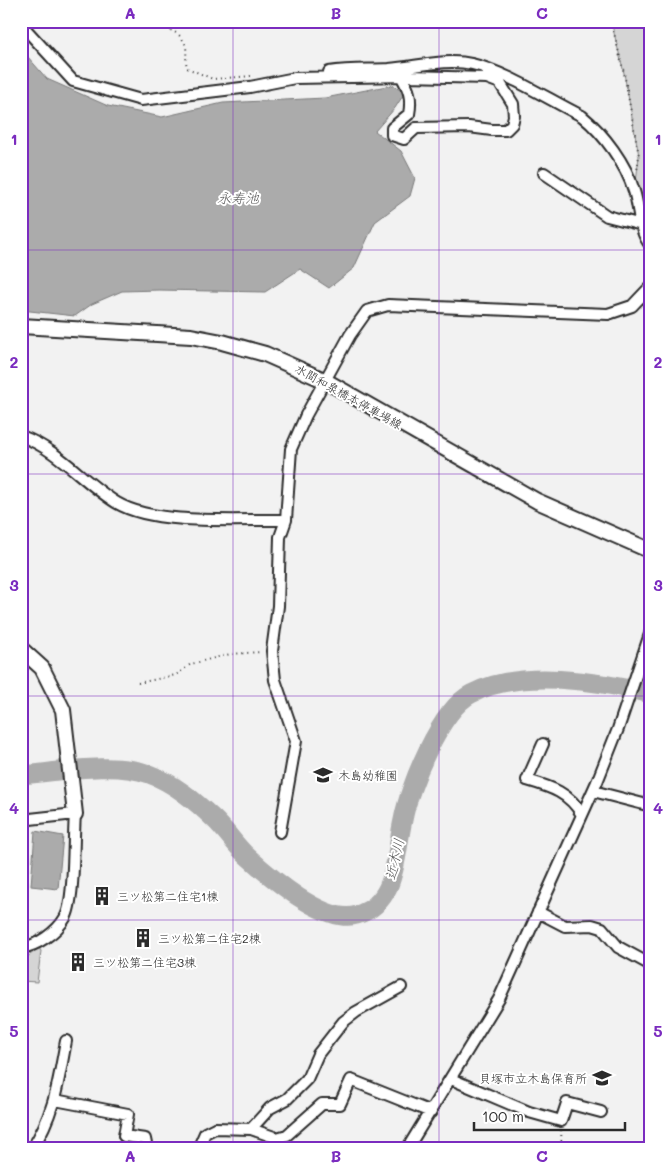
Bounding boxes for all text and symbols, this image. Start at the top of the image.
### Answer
text: A [124,2,136,23]
text: B [331,2,341,23]
text: C [536,2,548,23]
text: 1 [10,128,18,149]
text: 1 [654,128,662,149]
water label: 永寿池 [217,188,260,207]
text: 2 [10,351,19,372]
text: 2 [654,351,663,372]
street label: 水間和泉橋本停車場線 [293,360,405,432]
text: 3 [9,574,19,595]
text: 3 [653,574,663,595]
school or university icon: 木島幼稚園 [312,764,334,786]
place label: 木島幼稚園 [338,767,398,783]
text: 4 [9,797,19,818]
text: 4 [653,797,663,818]
water label: 近木川 [380,836,408,882]
building icon: 三ツ松第二住宅1棟 [91,885,113,907]
place label: 三ツ松第二住宅1棟 [117,888,218,904]
building icon: 三ツ松第二住宅2棟 [132,927,154,949]
place label: 三ツ松第二住宅2棟 [158,930,261,946]
building icon: 三ツ松第二住宅3棟 [67,951,89,973]
place label: 三ツ松第二住宅3棟 [93,954,196,970]
text: 5 [9,1020,19,1041]
text: 5 [653,1020,663,1041]
school or university icon: 貝塚市立木島保育所 [591,1067,613,1089]
place label: 貝塚市立木島保育所 [479,1070,587,1086]
scale bar [474,1100,626,1132]
text: 100 m [482,1106,524,1126]
text: A [124,1145,136,1166]
text: B [331,1145,341,1166]
text: C [536,1145,548,1166]

